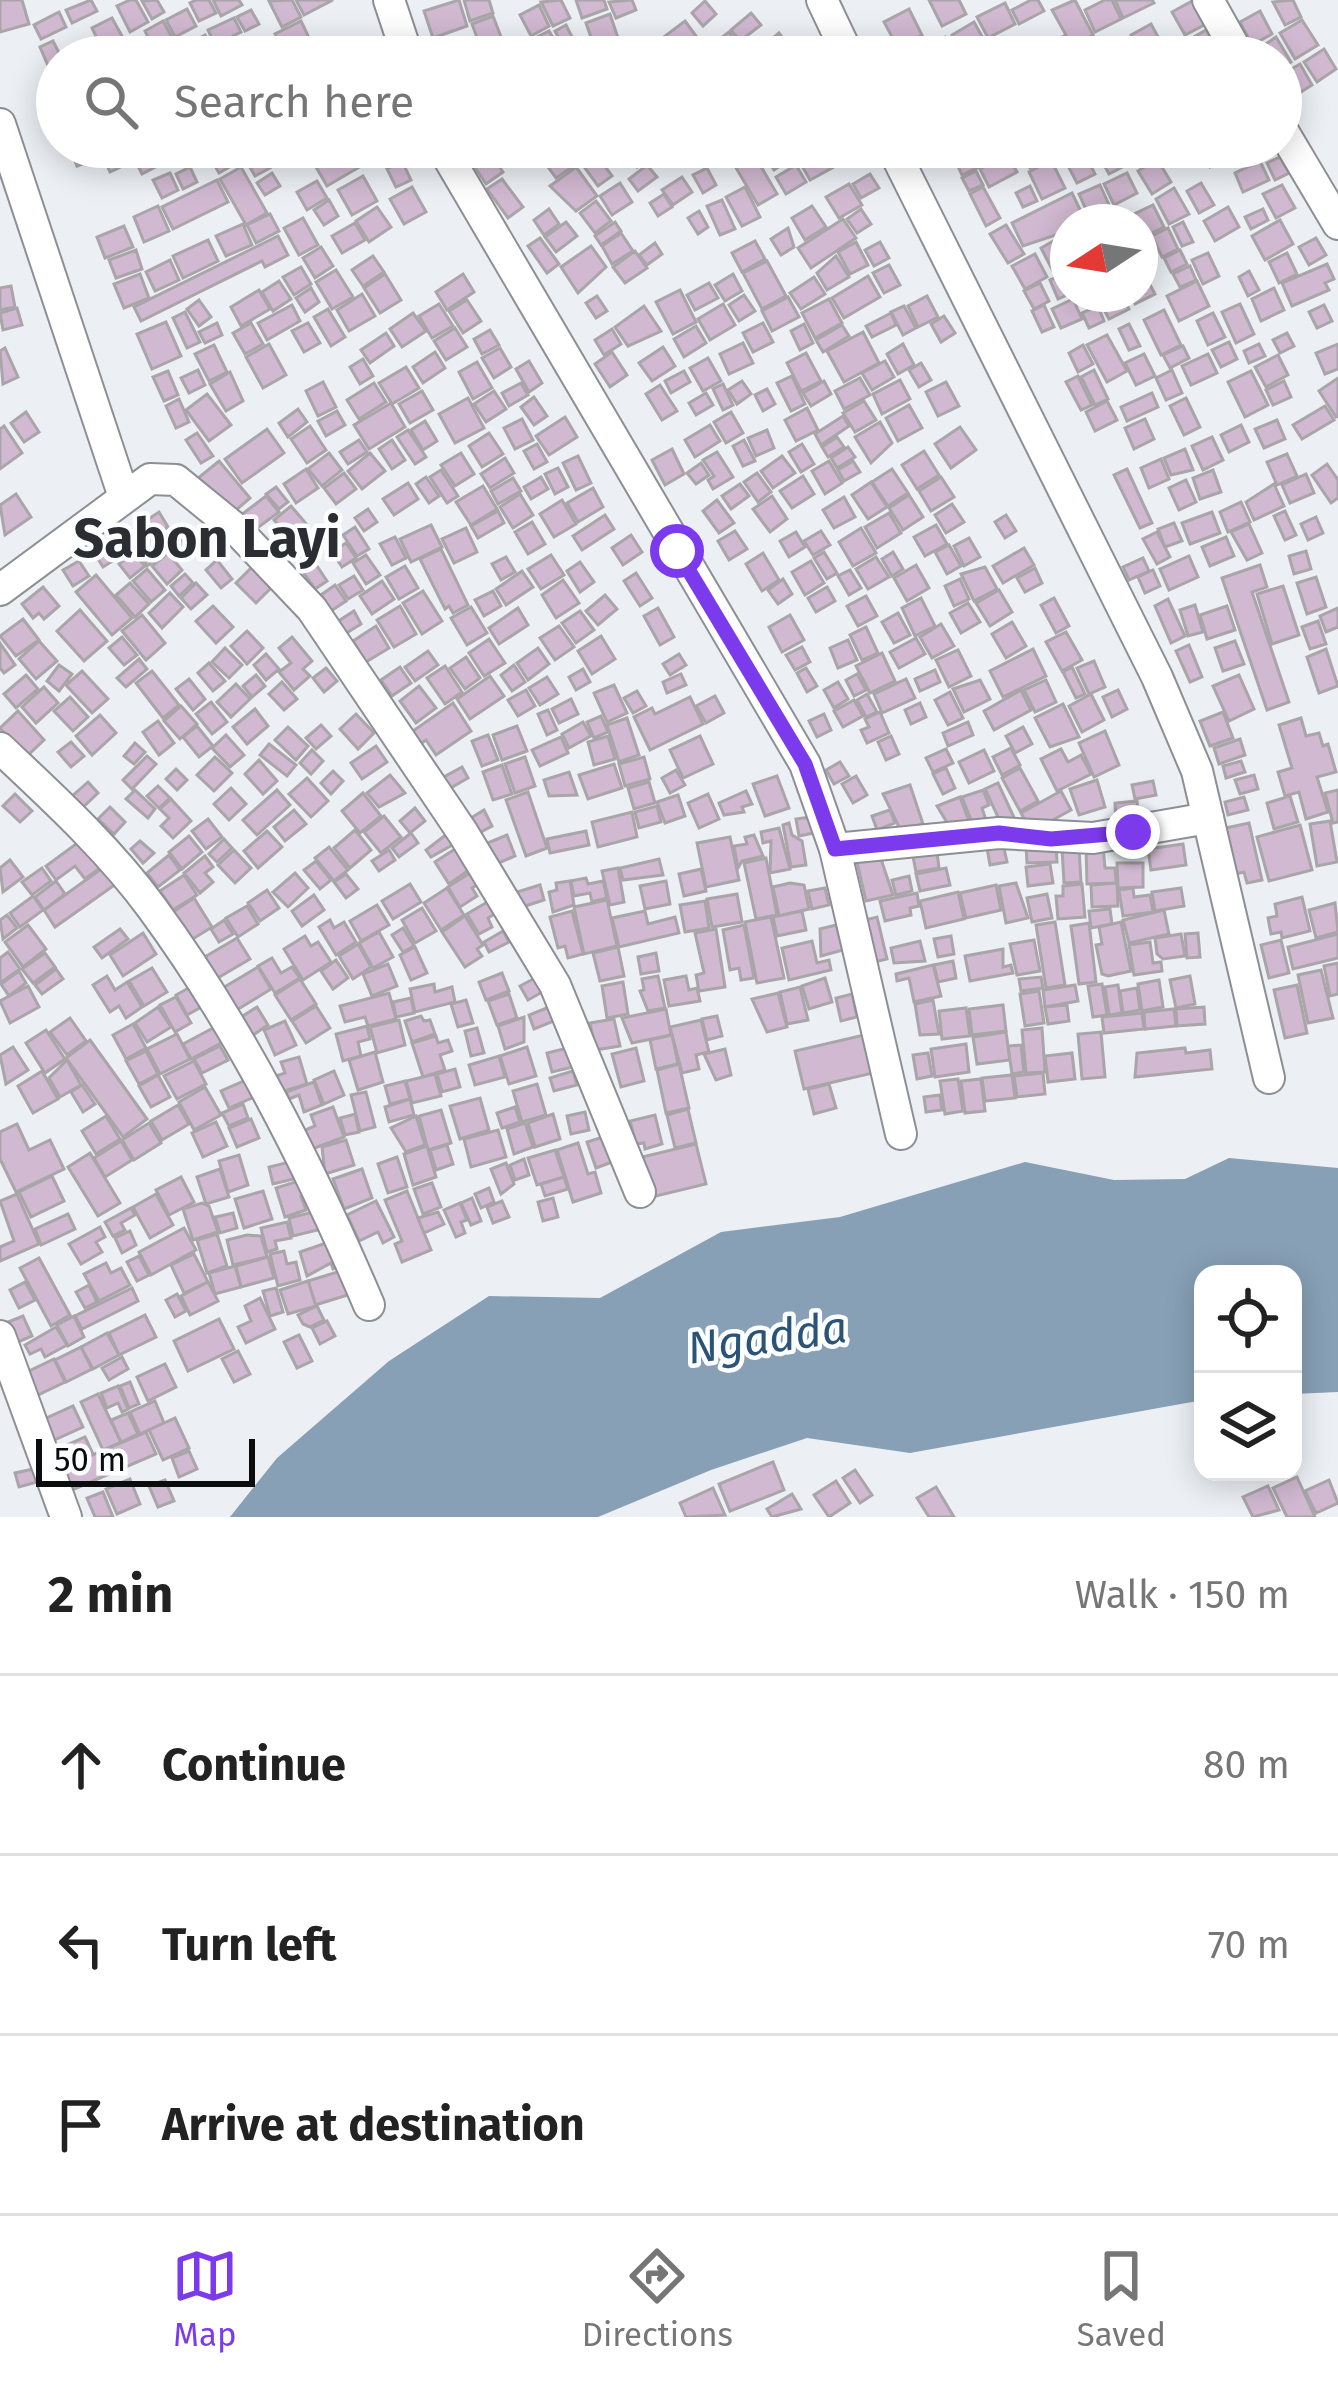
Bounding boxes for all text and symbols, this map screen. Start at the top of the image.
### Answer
search box [36,36,1302,168]
icon: search [78,69,144,135]
text: Search here [174,75,414,129]
north arrow [1050,204,1158,312]
district label: Sabon Layi [73,507,341,571]
route start [650,524,704,578]
route end [1106,805,1160,859]
map controls [1194,1265,1302,1481]
button: locate [1194,1265,1302,1373]
water label: Ngadda [684,1300,850,1376]
button: layers [1194,1373,1302,1481]
scale bar [36,1433,255,1486]
text: 50 m [54,1440,126,1480]
text: 2 min [48,1564,173,1626]
text: Walk · 150 m [1075,1572,1290,1618]
icon: ahead [48,1732,114,1798]
text: Continue [162,1738,346,1792]
text: 80 m [1203,1742,1290,1788]
icon: left [48,1912,114,1978]
text: Turn left [162,1918,336,1972]
text: 70 m [1208,1922,1290,1968]
icon: arrive [48,2092,114,2158]
text: Arrive at destination [162,2098,585,2152]
tab: Map [172,2243,238,2355]
tab: Directions [582,2243,733,2355]
tab: Saved [1077,2243,1166,2355]

